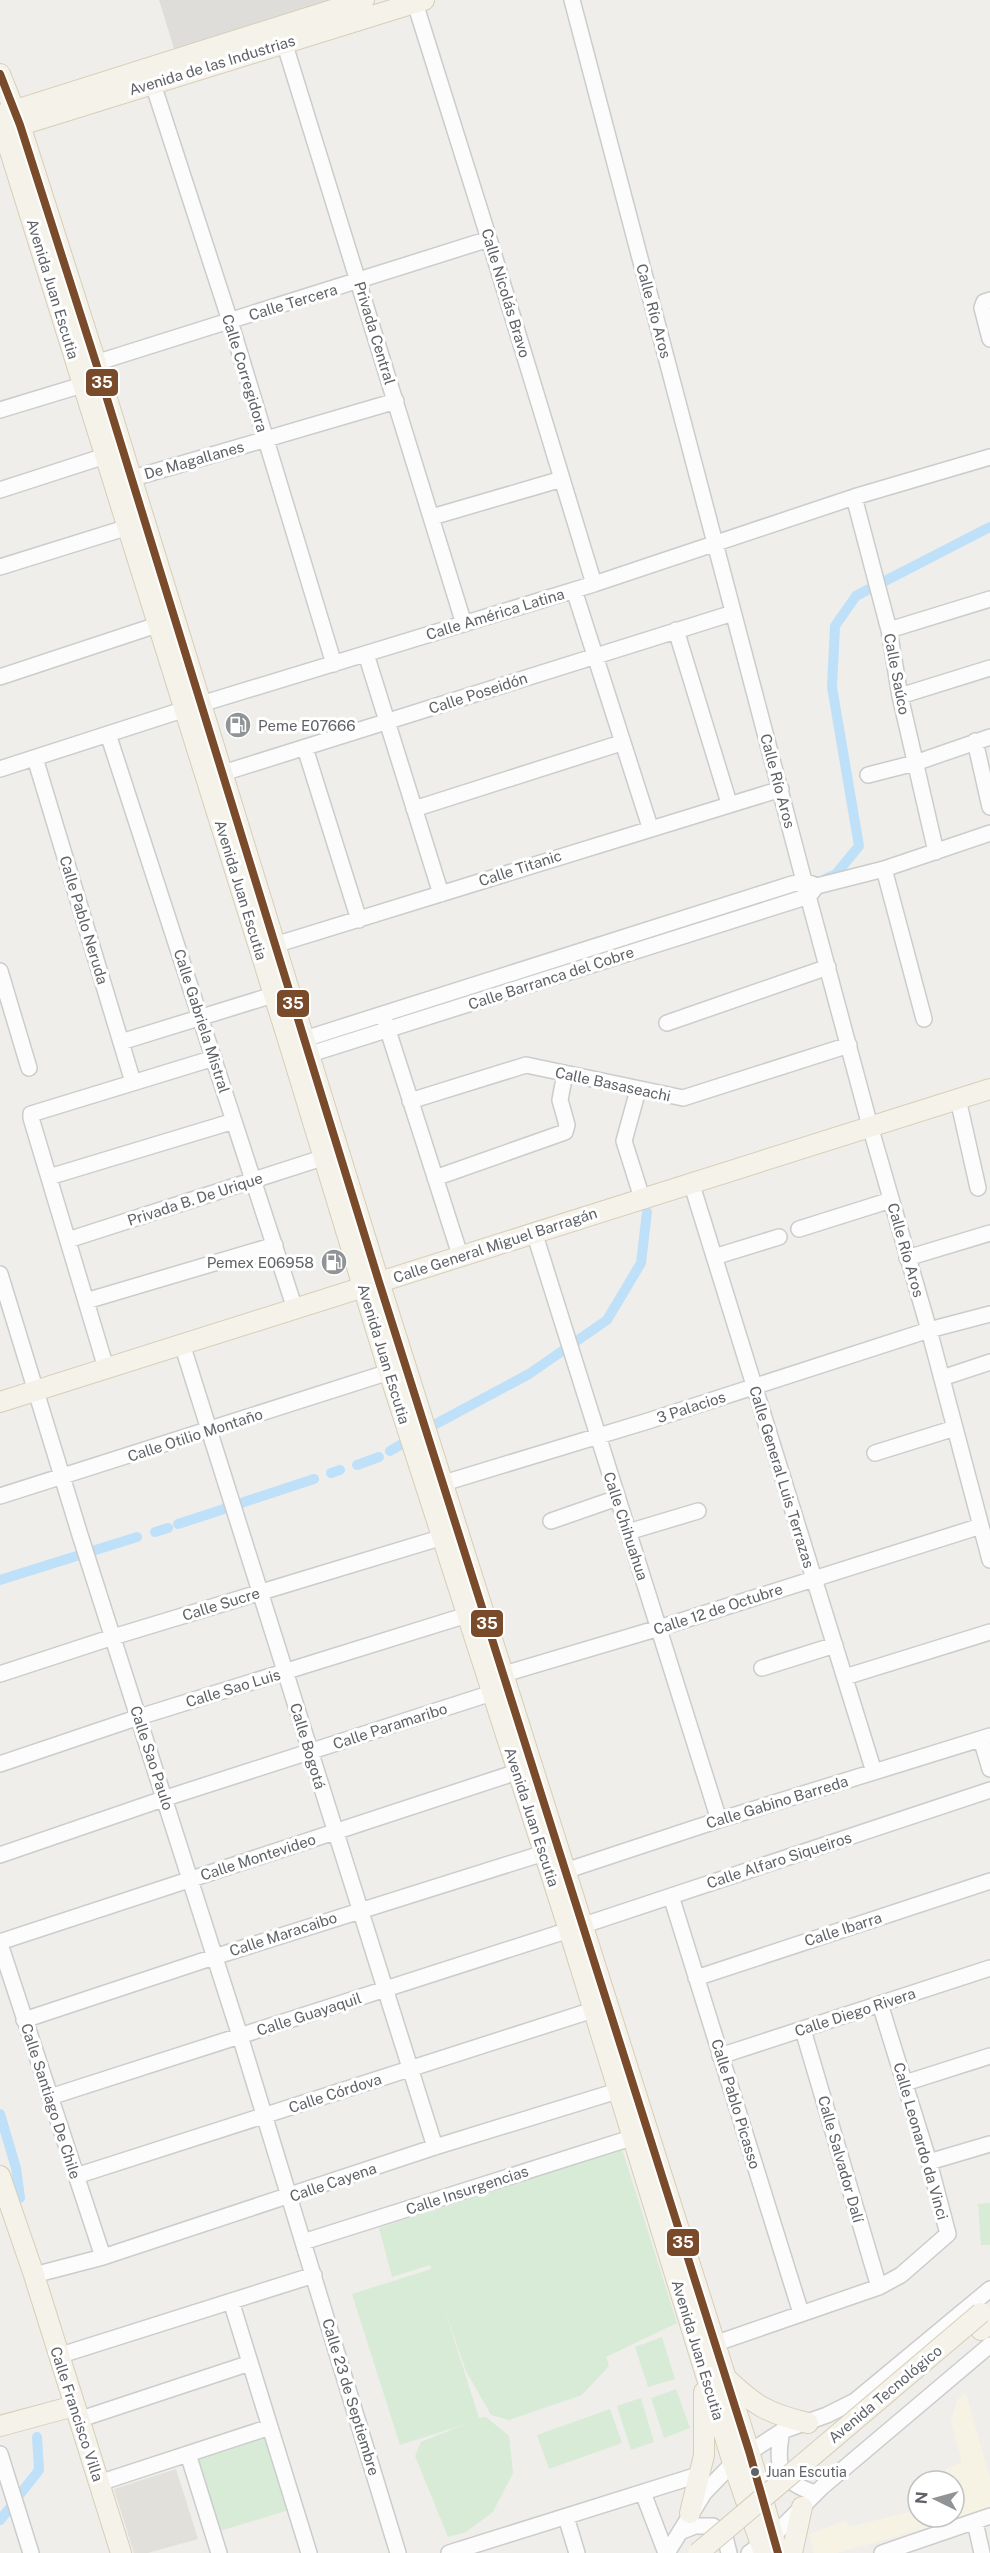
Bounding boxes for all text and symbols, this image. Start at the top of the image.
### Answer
street label: Avenida de las Industrias [127,32,297,98]
street label: Avenida Juan Escutia [24,217,82,361]
street label: Calle Nicolás Bravo [478,226,534,360]
street label: Calle Río Aros [633,262,675,360]
street label: Privada Central [351,279,399,387]
street label: Calle Tercera [247,280,339,324]
street label: Calle Corregidora [219,312,271,434]
line badge: 35 [85,368,119,397]
text: 35 [91,373,113,392]
street label: De Magallanes [142,438,246,482]
street label: Calle América Latina [424,585,566,643]
street label: Calle Saúco [881,632,913,716]
street label: Calle Poseidón [426,669,530,717]
fuel station icon: Peme E07666 [223,710,253,740]
place label: Peme E07666 [258,717,356,734]
street label: Calle Río Aros [757,732,799,830]
street label: Avenida Juan Escutia [212,818,270,962]
street label: Calle Titanic [476,847,564,889]
street label: Calle Pablo Neruda [56,854,112,986]
street label: Calle Barranca del Cobre [466,943,636,1013]
street label: Calle Gabriela Mistral [171,947,233,1095]
line badge: 35 [276,989,310,1018]
text: 35 [282,994,304,1013]
street label: Calle Basaseachi [554,1063,672,1105]
street label: Privada B. De Urique [125,1169,265,1229]
street label: Calle Río Aros [884,1201,928,1299]
street label: Calle General Miguel Barragán [391,1204,599,1286]
fuel station icon: Pemex E06958 [319,1247,349,1277]
place label: Pemex E06958 [207,1254,314,1271]
street label: Avenida Juan Escutia [355,1282,413,1426]
street label: Calle General Luis Terrazas [746,1384,818,1570]
street label: 3 Palacios [654,1388,728,1426]
street label: Calle Otilio Montaño [125,1405,265,1465]
street label: Calle Chihuahua [600,1470,652,1582]
street label: Calle 12 de Octubre [651,1580,785,1638]
street label: Calle Sucre [180,1584,262,1624]
line badge: 35 [470,1609,504,1638]
text: 35 [476,1614,498,1633]
street label: Calle Sao Luis [184,1666,282,1710]
street label: Calle Paramaribo [331,1700,449,1752]
street label: Calle Bogotá [287,1701,329,1791]
street label: Calle Sao Paulo [127,1704,177,1812]
street label: Avenida Juan Escutia [501,1745,563,1889]
street label: Calle Gabino Barreda [704,1772,850,1832]
street label: Calle Alfaro Siqueiros [704,1829,854,1891]
street label: Calle Montevideo [198,1830,318,1884]
street label: Calle Maracaibo [227,1909,339,1959]
street label: Calle Ibarra [802,1909,884,1949]
street label: Calle Diego Rivera [792,1984,918,2040]
street label: Calle Guayaquil [255,1989,363,2039]
street label: Calle Santiago De Chile [18,2021,84,2181]
street label: Calle Pablo Picasso [708,2037,764,2171]
street label: Calle Leonardo da Vinci [890,2060,952,2222]
street label: Calle Córdova [286,2070,384,2116]
street label: Calle Salvador Dalí [815,2094,867,2225]
street label: Calle Cayena [287,2159,379,2205]
street label: Calle Insurgencias [404,2162,530,2218]
line badge: 35 [666,2228,700,2257]
text: 35 [672,2233,694,2252]
street label: Avenida Juan Escutia [669,2278,727,2422]
street label: Calle 23 de Septiembre [319,2316,383,2478]
street label: Avenida Tecnológico [825,2342,945,2446]
street label: Calle Francisco Villa [47,2344,107,2484]
place label: Juan Escutia [766,2464,847,2480]
marker: Juan Escutia [749,2466,761,2478]
north arrow [906,2469,966,2529]
text: N [912,2491,932,2505]

